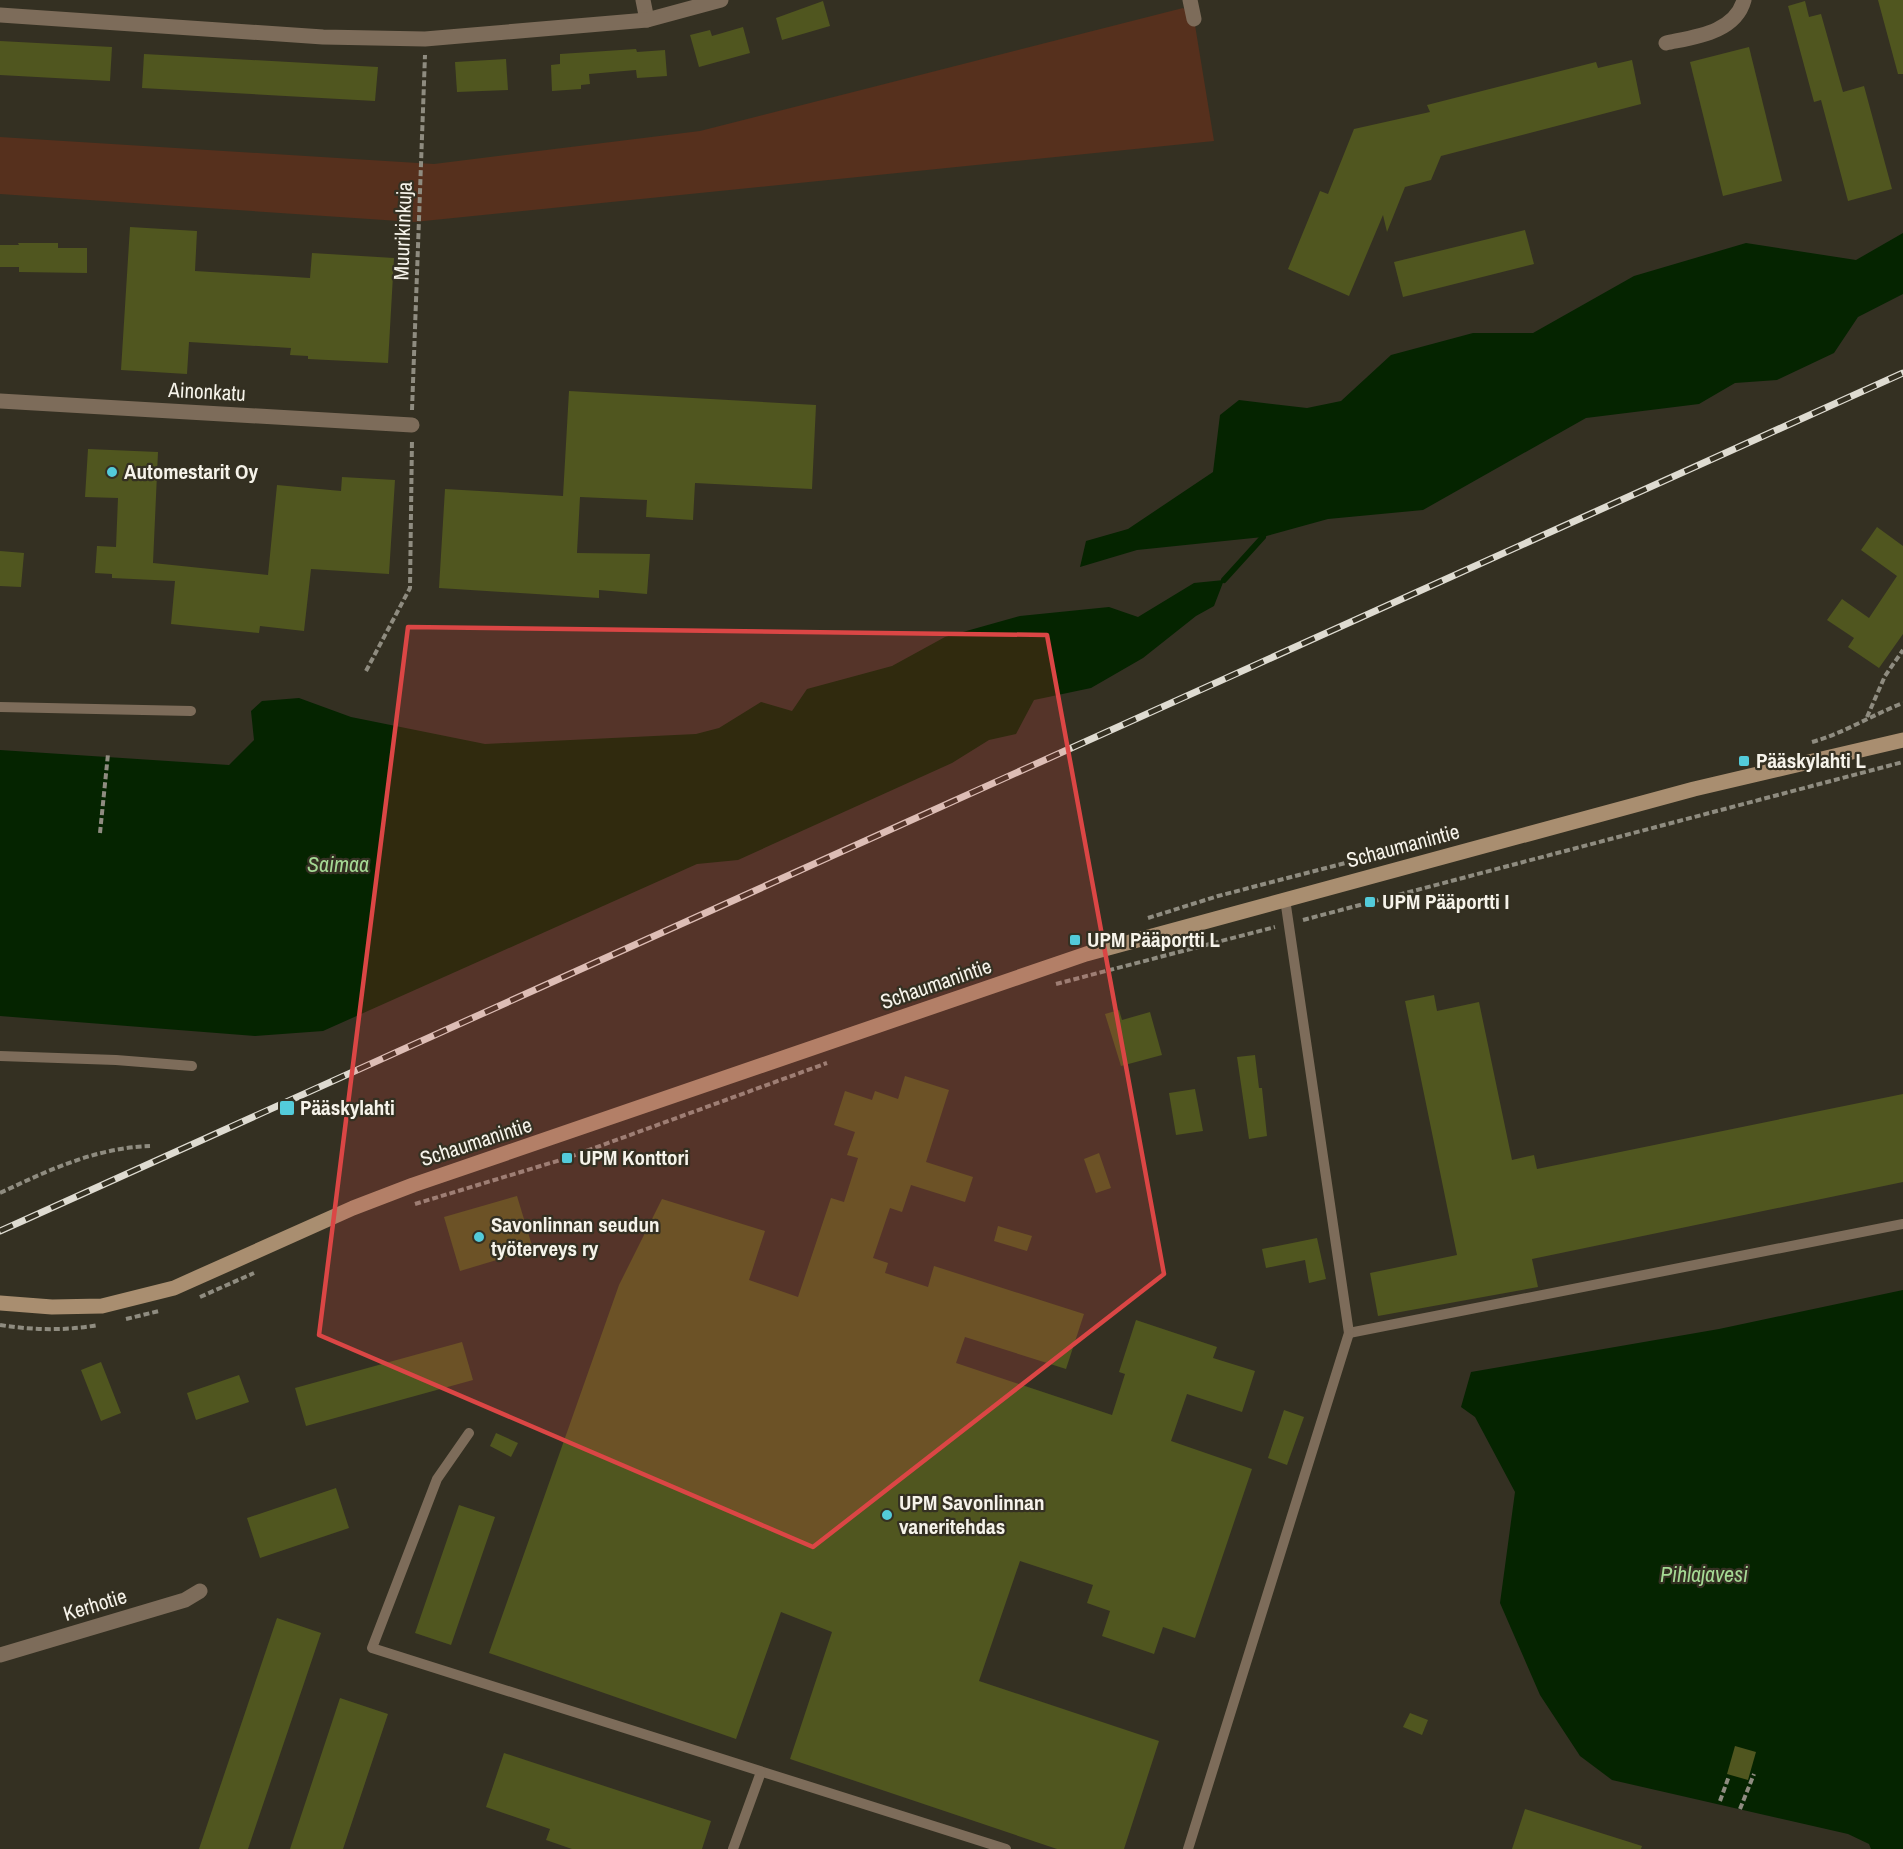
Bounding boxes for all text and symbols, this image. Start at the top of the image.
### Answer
street label: Muurikinkuja [386,181,419,281]
street label: Ainonkatu [167,375,247,408]
place label: Automestarit Oy [124,457,258,486]
marker: Automestarit Oy [105,465,119,479]
place label: Pääskylahti L [1756,746,1867,775]
marker: Pääskylahti L [1737,754,1751,768]
street label: Schaumanintie [1343,817,1463,875]
water label: Saimaa [307,849,369,879]
place label: UPM Pääportti I [1382,887,1509,916]
marker: UPM Pääportti I [1363,895,1377,909]
place label: UPM Pääportti L [1087,925,1220,954]
marker: UPM Pääportti L [1068,933,1082,947]
street label: Schaumanintie [876,951,995,1016]
place label: Pääskylahti [300,1093,395,1122]
marker: Pääskylahti [278,1099,296,1117]
street label: Schaumanintie [416,1110,535,1173]
place label: UPM Konttori [579,1143,689,1172]
marker: UPM Konttori [560,1151,574,1165]
place label: Savonlinnan seudun työterveys ry [491,1210,659,1263]
marker: Savonlinnan seudun työterveys ry [472,1230,486,1244]
place label: UPM Savonlinnan vaneritehdas [899,1488,1044,1541]
marker: UPM Savonlinnan vaneritehdas [880,1508,894,1522]
water label: Pihlajavesi [1660,1559,1748,1589]
street label: Kerhotie [59,1581,130,1628]

